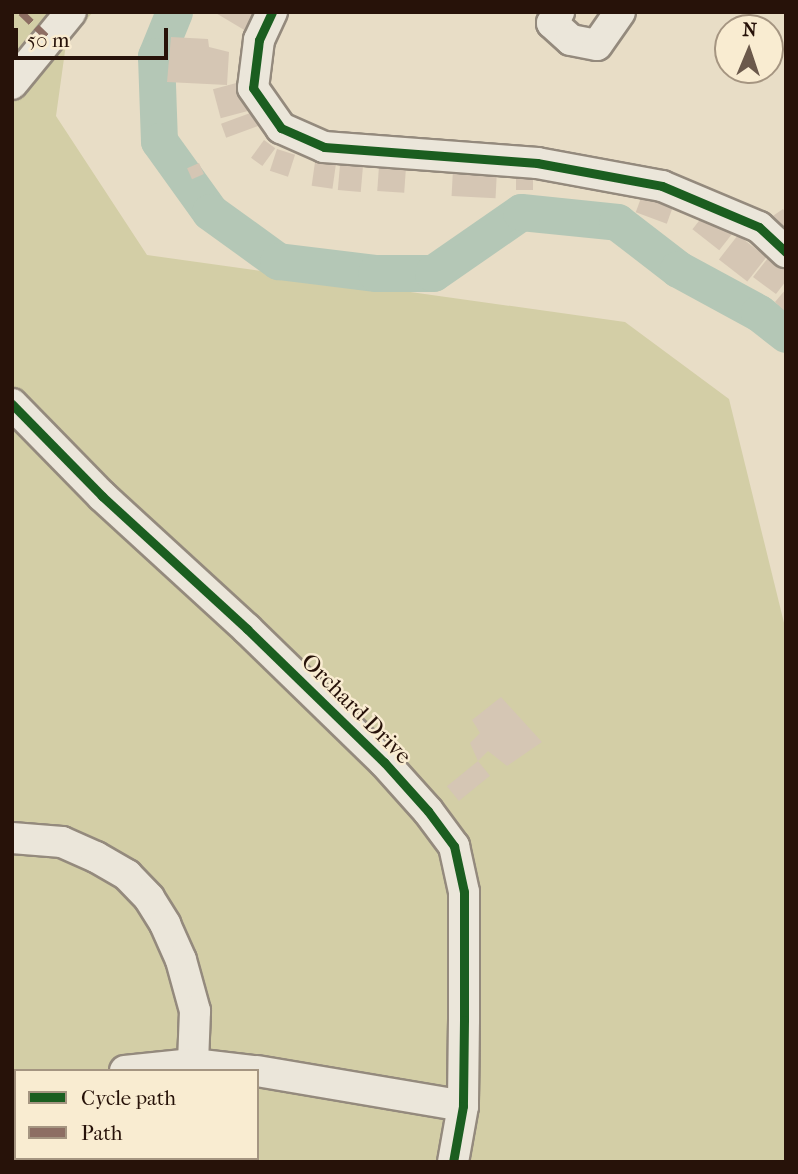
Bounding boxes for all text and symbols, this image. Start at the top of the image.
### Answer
scale bar [18,14,172,58]
north arrow [714,14,784,84]
text: N [742,19,757,41]
text: 50 m [27,28,70,52]
street label: Orchard Drive [295,648,417,770]
legend [14,1069,259,1160]
text: Cycle path [81,1086,176,1110]
text: Path [81,1121,122,1145]

